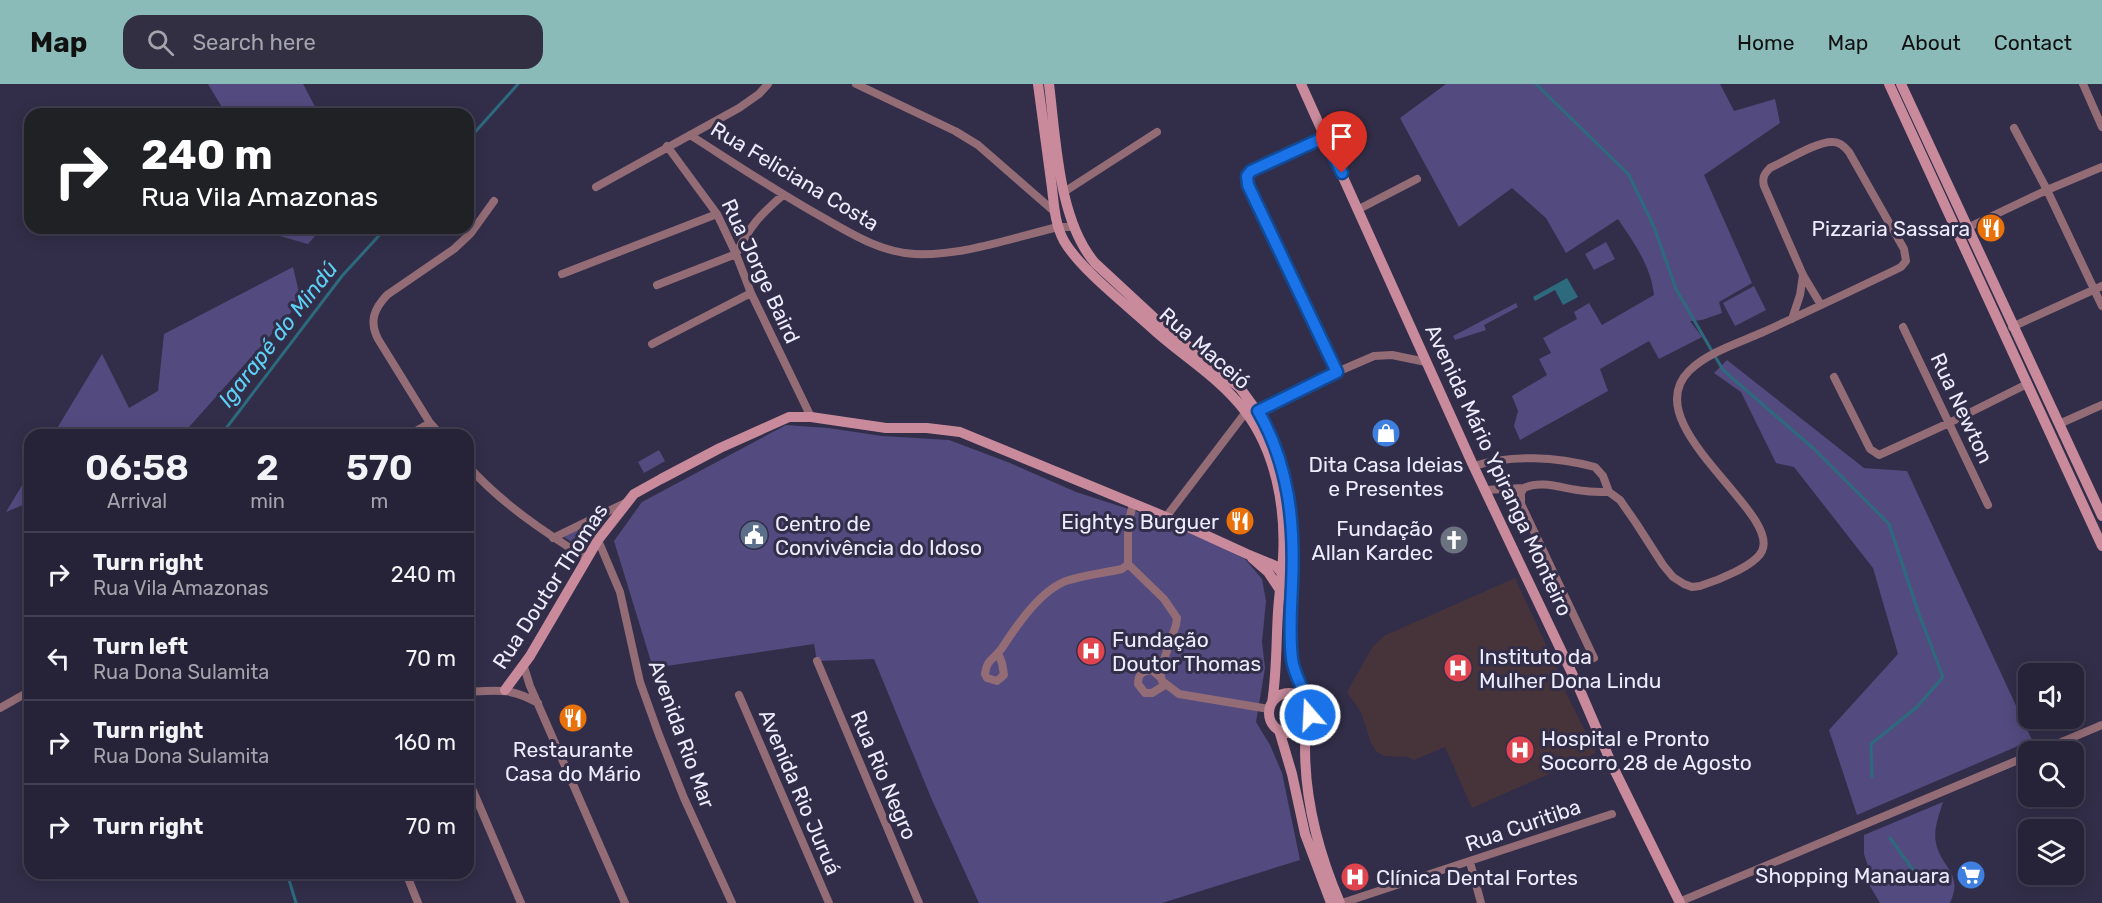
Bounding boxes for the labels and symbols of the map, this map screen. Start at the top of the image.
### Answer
pin [1316,111,1367,173]
street label: Rua Feliciana Costa [707,116,883,236]
street label: Rua Jorge Baird [717,195,805,347]
restaurant icon: Pizzaria Sassara [1975,212,2007,244]
place label: Pizzaria Sassara [1812,216,1970,241]
water label: Igarapé do Mindú [213,256,343,412]
street label: Rua Maceió [1155,302,1255,394]
street label: Avenida Mário Ypiranga Monteiro [1420,320,1578,620]
street label: Rua Newton [1926,349,1998,467]
shop icon: Dita Casa Ideias e Presentes [1370,417,1402,449]
place label: Dita Casa Ideias e Presentes [1309,452,1463,501]
street label: Rua Doutor Thomas [487,499,613,673]
restaurant icon: Eightys Burguer [1224,505,1256,537]
place label: Eightys Burguer [1061,509,1219,534]
place label: Centro de Convivência do Idoso [775,511,982,560]
place label: Fundação Allan Kardec [1312,516,1433,565]
public building icon: Centro de Convivência do Idoso [738,519,770,551]
church icon: Fundação Allan Kardec [1438,524,1470,556]
place label: Fundação Doutor Thomas [1112,627,1261,676]
hospital icon: Fundação Doutor Thomas [1075,635,1107,667]
place label: Instituto da Mulher Dona Lindu [1479,644,1661,693]
hospital icon: Instituto da Mulher Dona Lindu [1442,652,1474,684]
street label: Avenida Rio Mar [644,657,720,811]
position arrow [1278,683,1342,747]
restaurant icon: Restaurante Casa do Mário [557,702,589,734]
street label: Avenida Rio Juruá [754,705,846,879]
street label: Rua Rio Negro [846,707,922,843]
place label: Hospital e Pronto Socorro 28 de Agosto [1541,726,1752,775]
hospital icon: Hospital e Pronto Socorro 28 de Agosto [1504,734,1536,766]
place label: Restaurante Casa do Mário [505,737,641,786]
street label: Rua Curitiba [1462,794,1584,856]
supermarket icon: Shopping Manauara [1955,859,1987,891]
hospital icon: Clínica Dental Fortes [1339,861,1371,893]
place label: Shopping Manauara [1755,863,1950,888]
place label: Clínica Dental Fortes [1376,865,1578,890]

